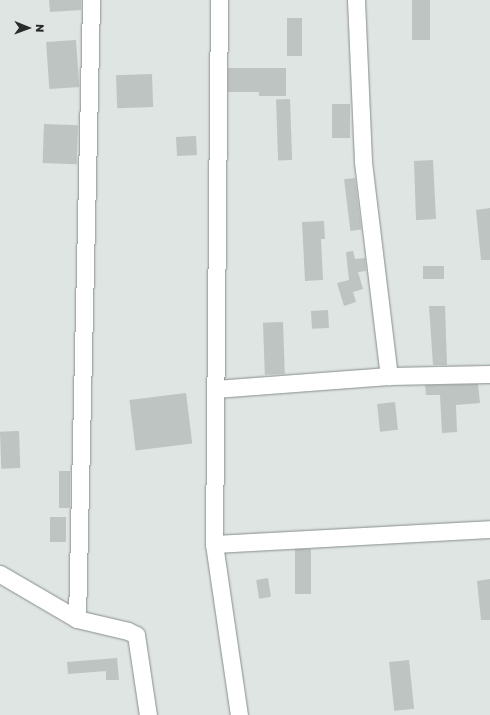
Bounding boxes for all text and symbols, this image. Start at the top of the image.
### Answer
north arrow [8,8,48,48]
text: N [34,24,47,33]

